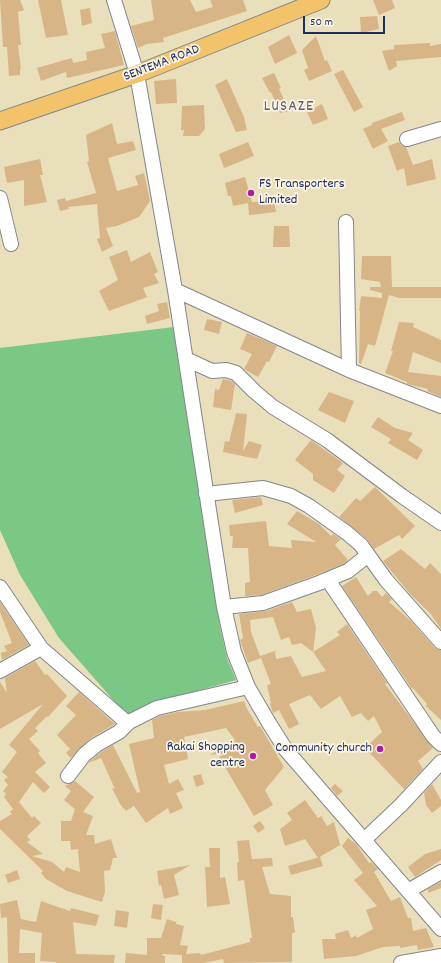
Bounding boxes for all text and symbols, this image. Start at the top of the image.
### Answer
scale bar [305,8,387,34]
text: 50 m [310,14,333,31]
street label: SENTEMA ROAD [122,42,202,86]
district label: LUSAZE [264,98,314,118]
place label: FS Transporters Limited [259,177,345,210]
marker: FS Transporters Limited [246,188,256,198]
place label: Rakai Shopping centre [167,740,245,772]
place label: Community church [275,741,372,757]
marker: Community church [375,744,385,754]
marker: Rakai Shopping centre [248,751,258,761]

